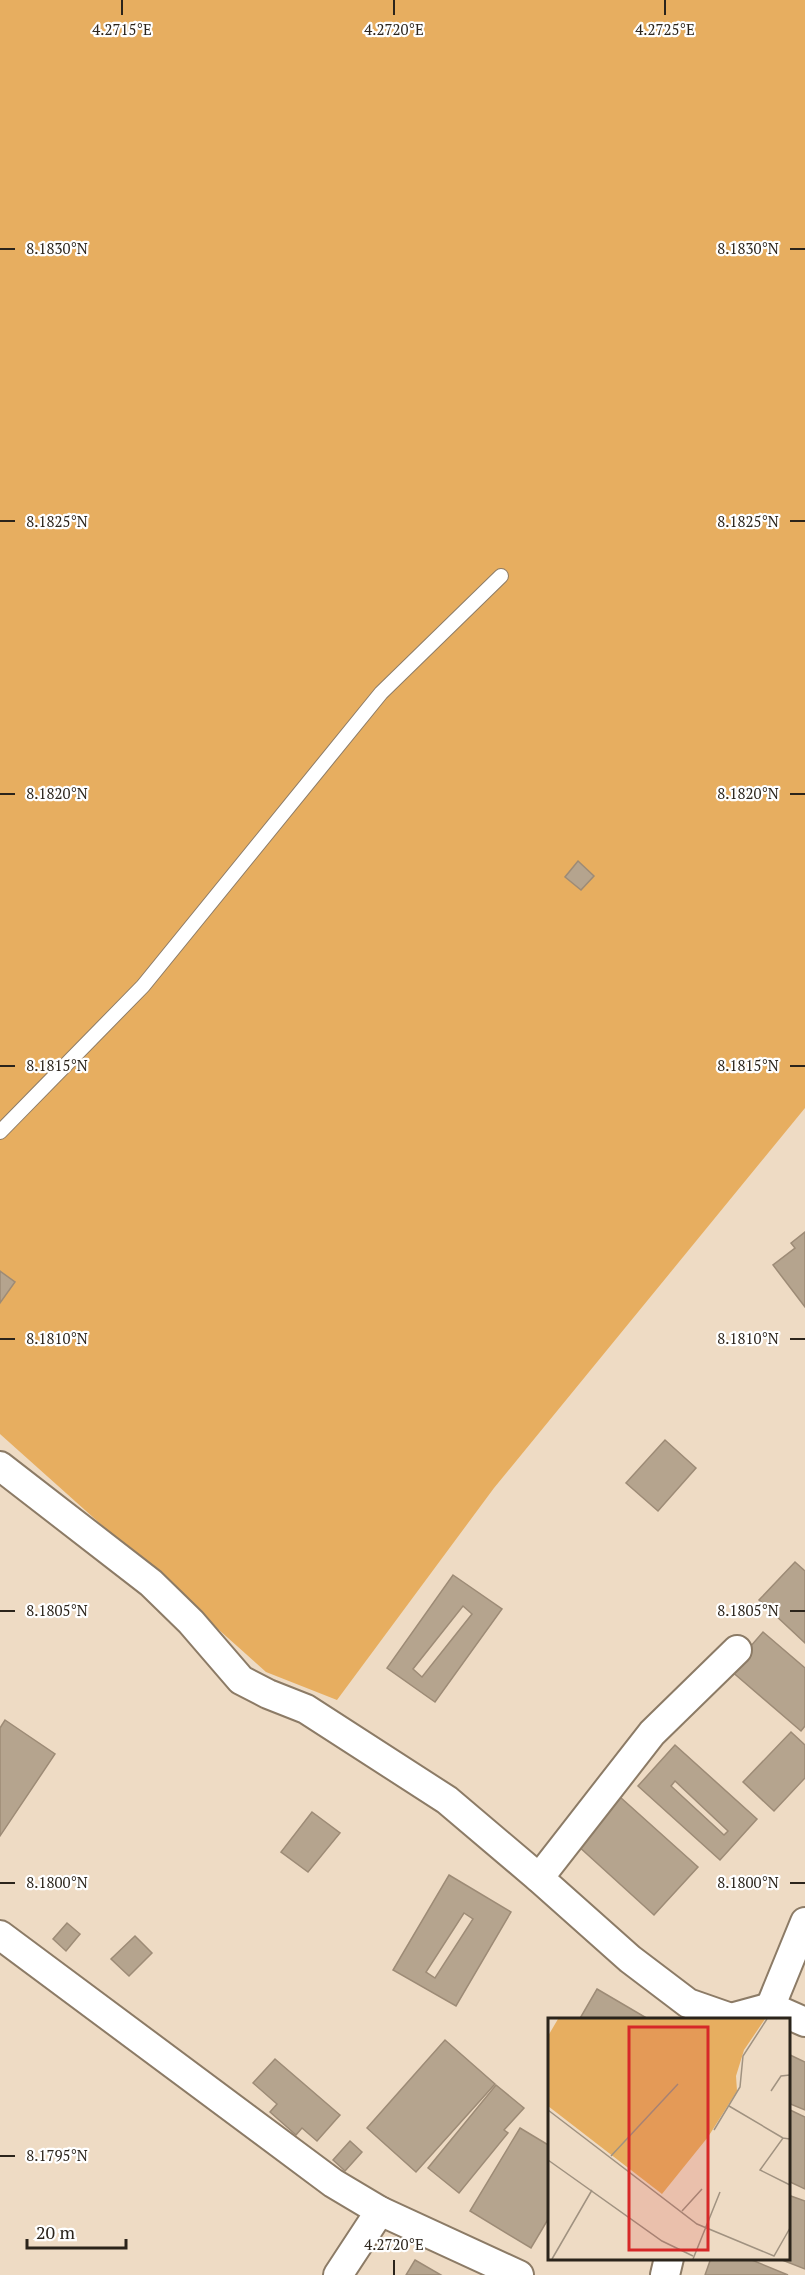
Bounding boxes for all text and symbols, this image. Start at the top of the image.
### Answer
text: 4.2715°E [92,19,152,39]
text: 4.2720°E [364,19,424,39]
text: 4.2725°E [635,19,695,39]
text: 8.1830°N [26,238,88,258]
text: 8.1830°N [717,238,779,258]
text: 8.1825°N [26,511,88,531]
text: 8.1825°N [717,511,779,531]
text: 8.1820°N [26,783,88,803]
text: 8.1820°N [717,783,779,803]
text: 8.1815°N [26,1055,88,1075]
text: 8.1815°N [717,1055,779,1075]
text: 8.1810°N [26,1328,88,1348]
text: 8.1810°N [717,1328,779,1348]
text: 8.1805°N [26,1600,88,1620]
text: 8.1805°N [717,1600,779,1620]
text: 8.1800°N [26,1872,88,1892]
text: 8.1800°N [717,1872,779,1892]
inset map [548,2018,790,2260]
text: 8.1795°N [26,2145,88,2165]
scale bar [27,2212,126,2250]
text: 20 m [36,2220,76,2244]
text: 4.2720°E [364,2234,424,2254]

